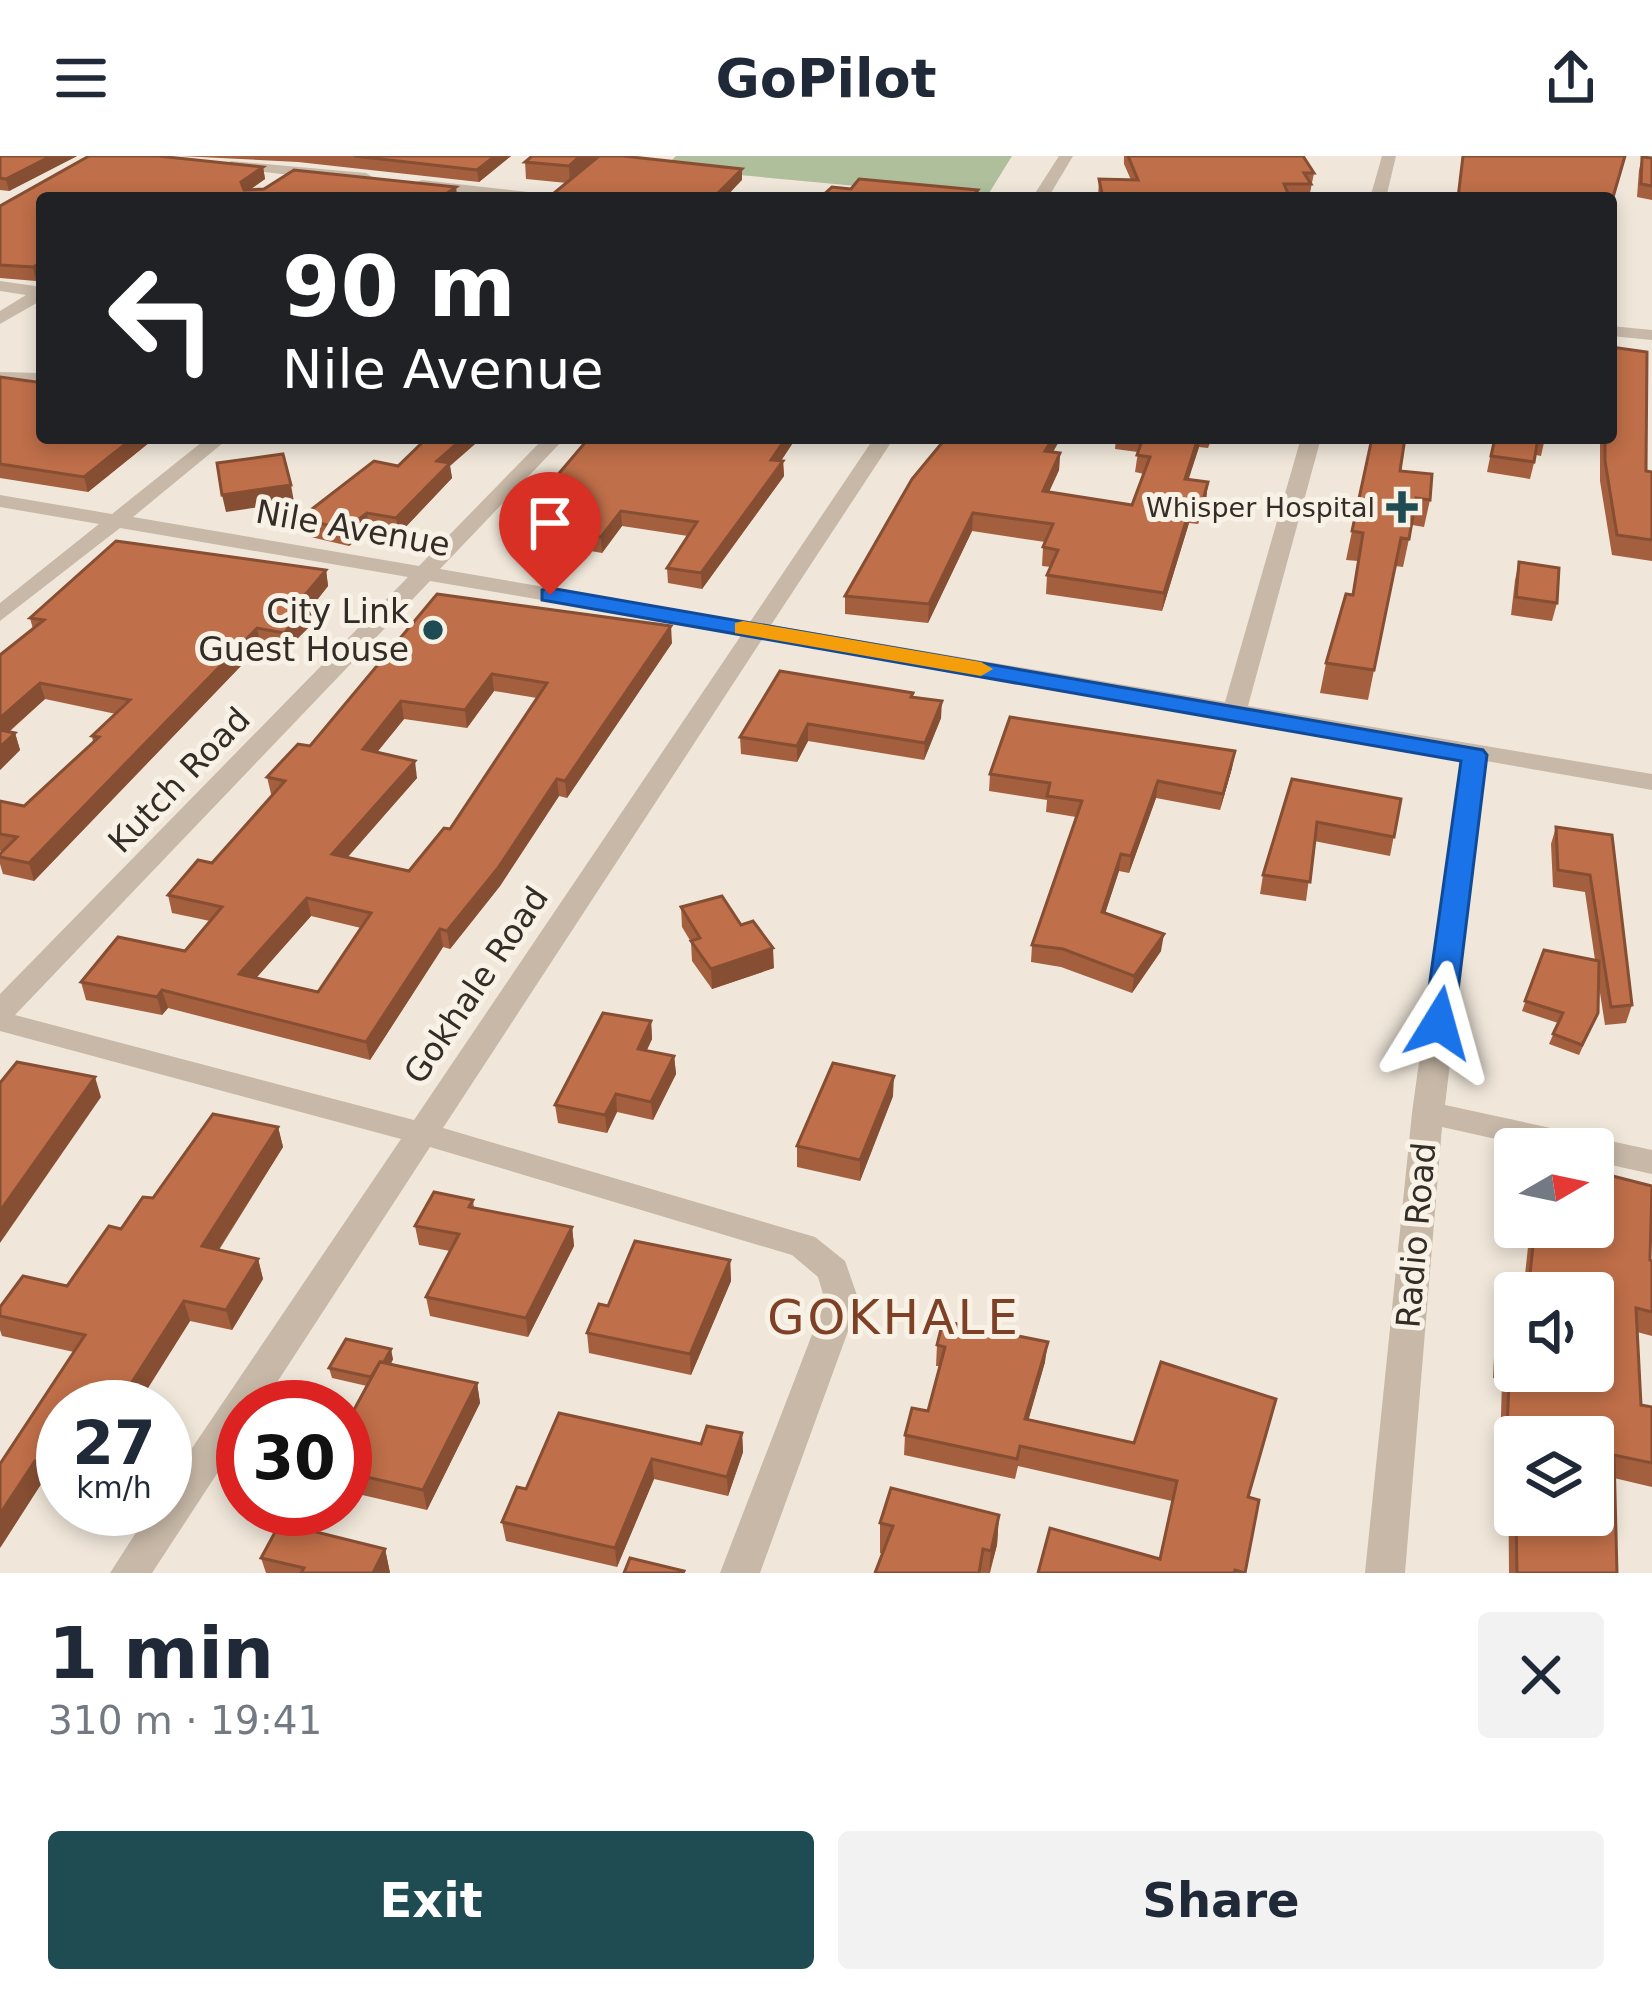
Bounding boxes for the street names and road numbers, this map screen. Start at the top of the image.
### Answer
street label: Nile Avenue [253,492,453,564]
street label: Kutch Road [100,699,258,861]
street label: Gokhale Road [396,879,556,1091]
street label: Radio Road [1388,1141,1444,1329]

